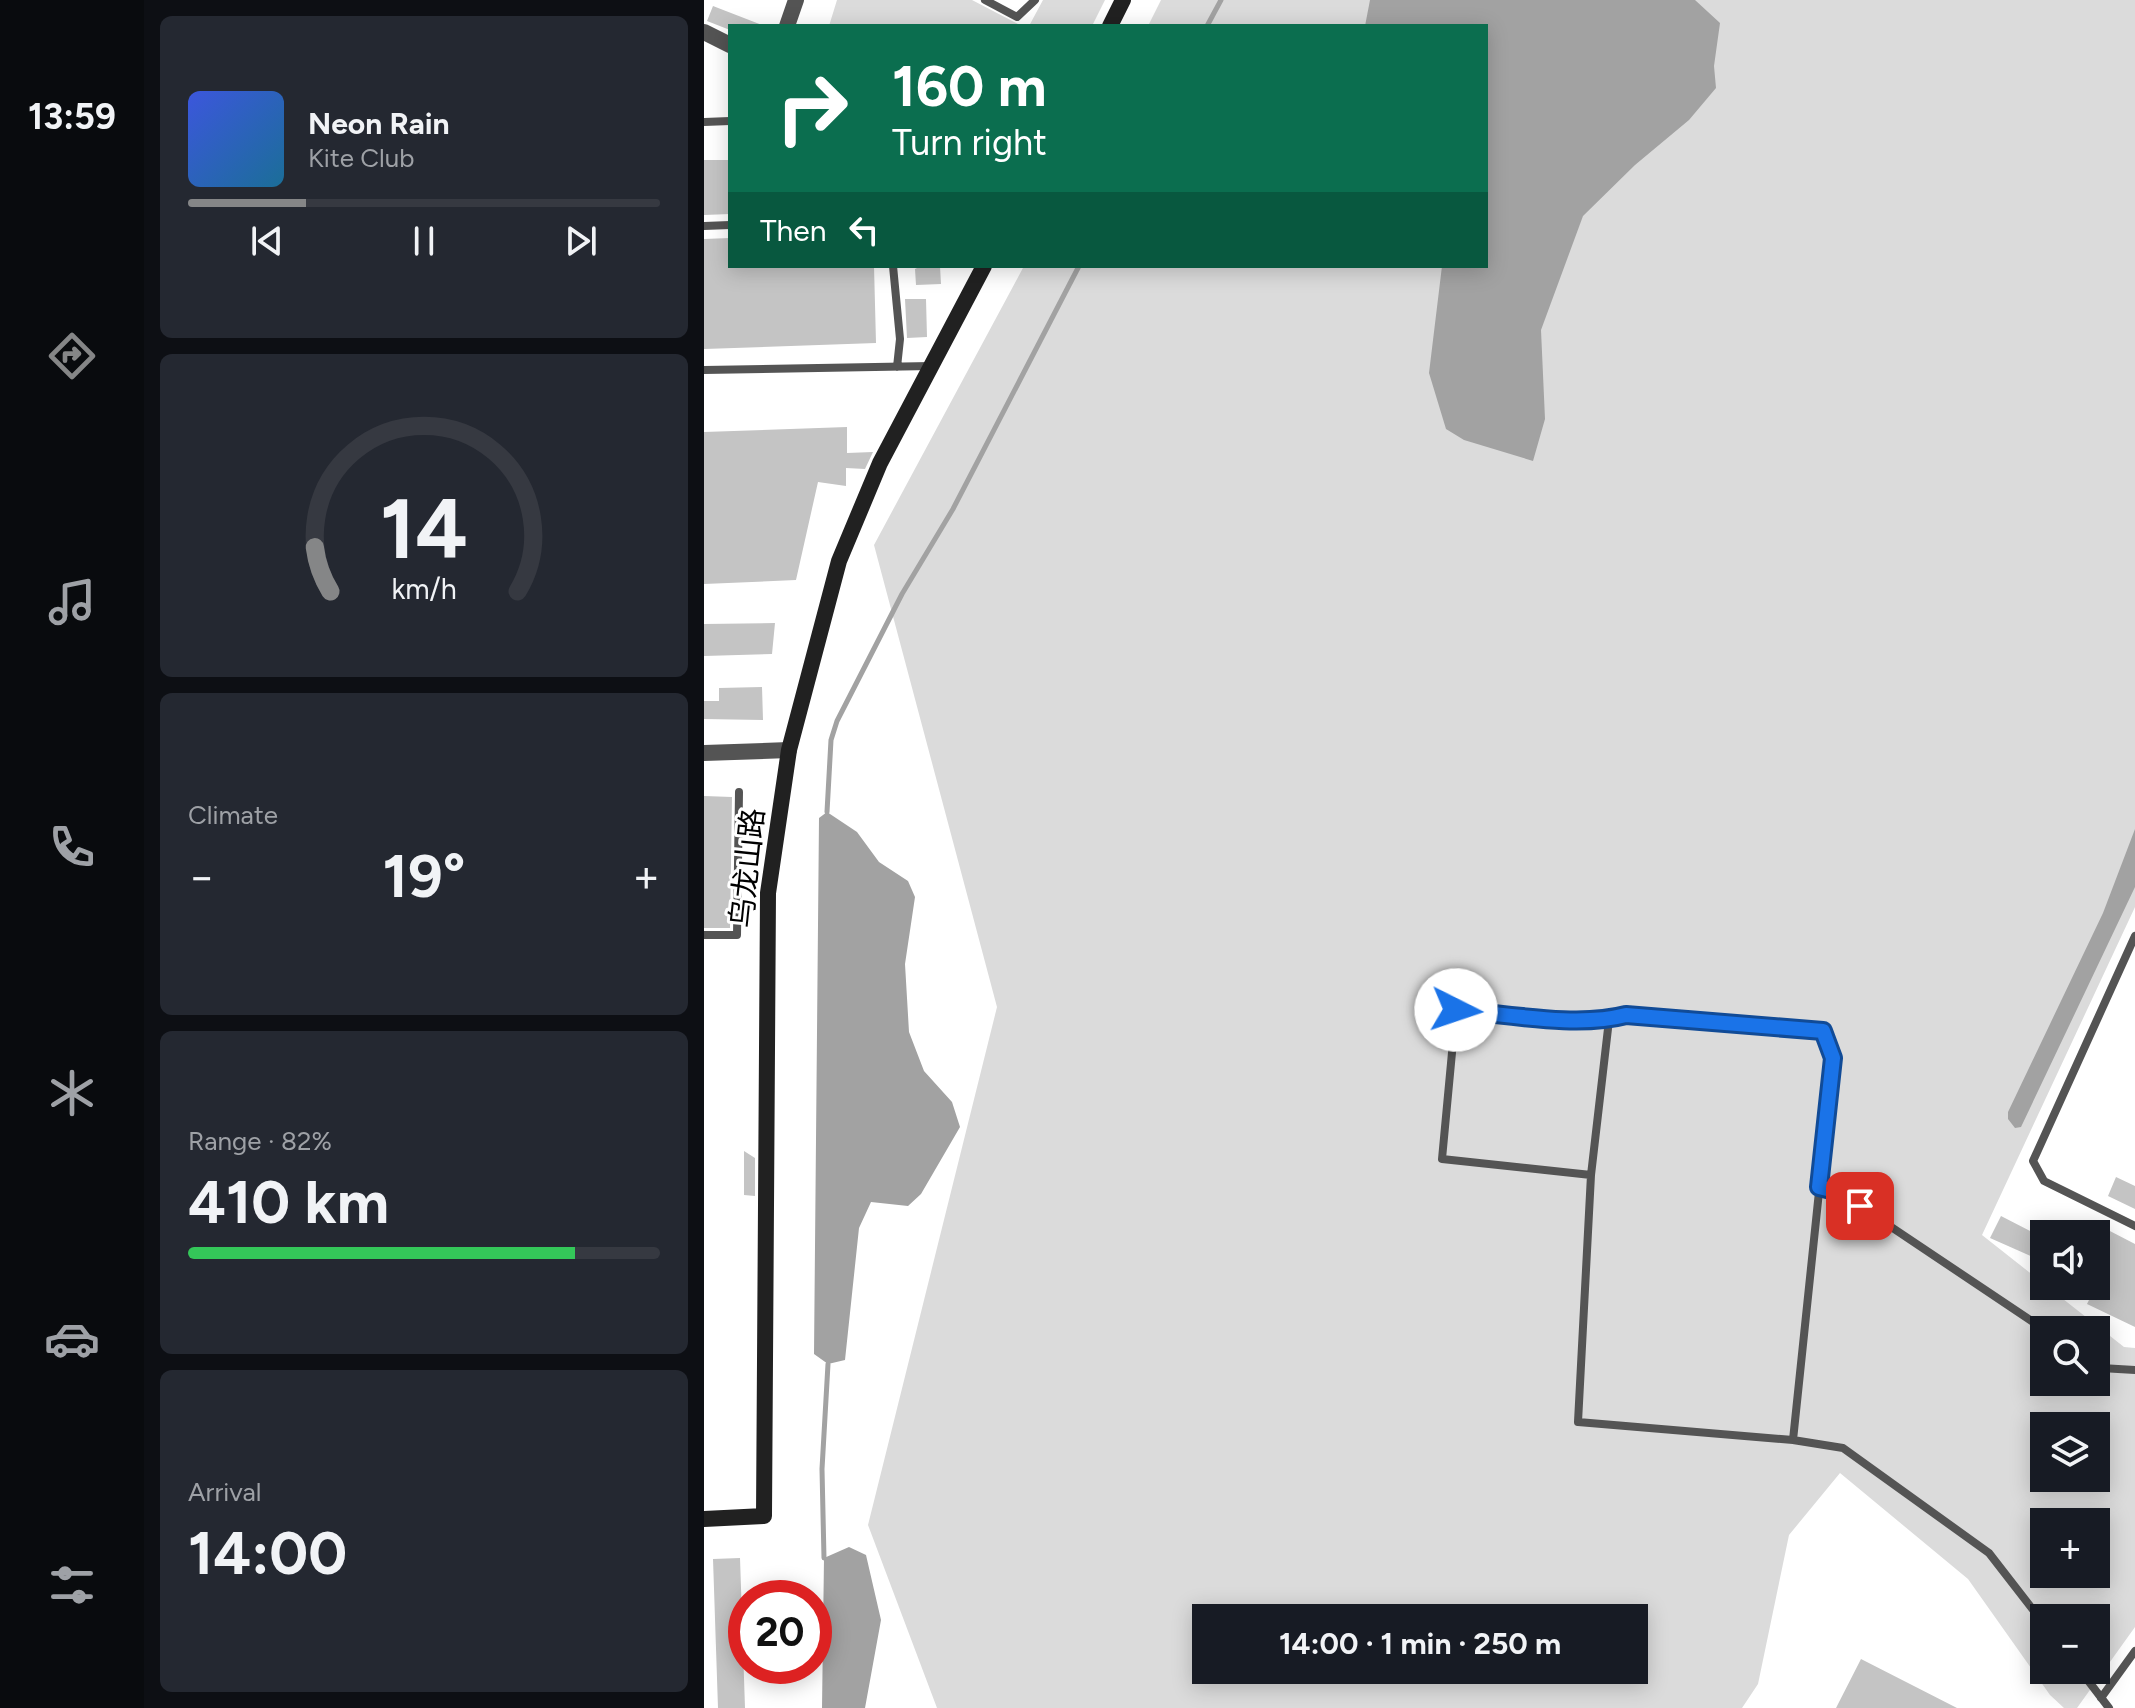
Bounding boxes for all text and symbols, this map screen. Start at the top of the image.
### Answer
text: 160 m [892,53,1047,120]
icon: right [760,56,864,160]
text: 13:59 [28,95,116,138]
text: Neon Rain [308,105,450,142]
text: Turn right [892,121,1047,164]
text: Kite Club [308,142,414,174]
icon: left [842,208,886,252]
text: Then [760,212,826,249]
icon: previous [245,219,289,263]
icon: pause [402,219,446,263]
icon: next [559,219,603,263]
icon: directions [44,328,100,384]
text: 14 [380,478,468,578]
text: km/h [391,572,457,606]
icon: music [44,574,100,630]
text: Climate [188,799,278,831]
street label: 乌龙山路 [722,806,772,930]
icon: phone [44,819,100,875]
text: 19° [383,840,465,912]
text: − [188,850,215,903]
text: + [633,850,660,903]
position arrow [1414,968,1498,1052]
icon: climate [44,1065,100,1121]
text: Range · 82% [188,1125,332,1157]
text: 410 km [188,1166,389,1238]
pin [1826,1172,1894,1240]
icon: arrive [1838,1184,1882,1228]
map controls [2030,1220,2110,1684]
button: sound [2030,1220,2110,1300]
icon: car [44,1311,100,1367]
button: search [2030,1316,2110,1396]
button: layers [2030,1412,2110,1492]
text: Arrival [188,1476,261,1508]
button: + [2030,1508,2110,1588]
text: 14:00 [188,1517,347,1589]
icon: filters [44,1557,100,1613]
speed limit sign: 20 [728,1580,832,1684]
button: − [2030,1604,2110,1684]
text: 14:00 · 1 min · 250 m [1279,1625,1561,1662]

